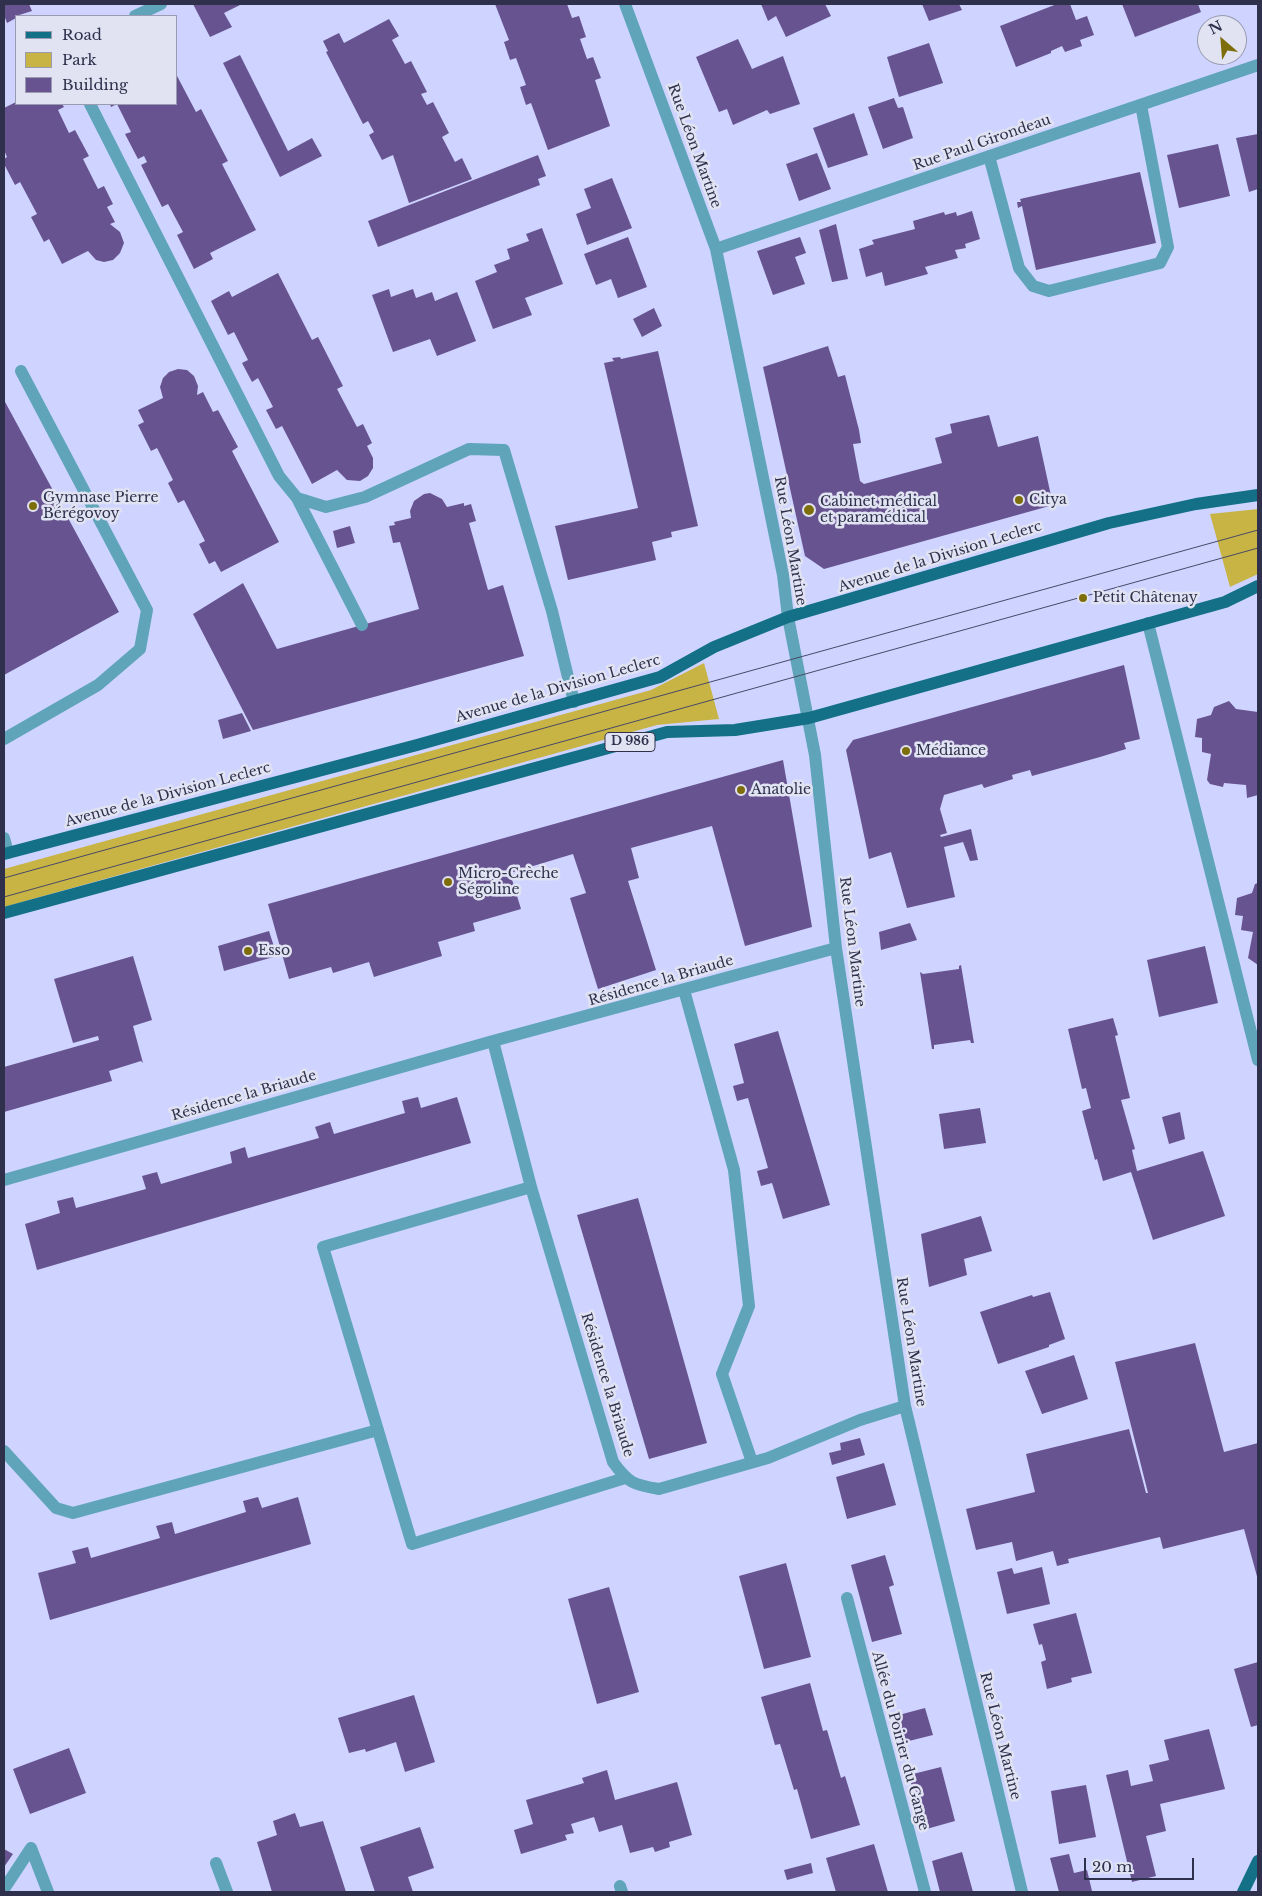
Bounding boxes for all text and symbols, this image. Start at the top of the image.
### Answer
legend [15,15,178,105]
north arrow [1197,15,1247,65]
text: N [1206,17,1226,39]
text: Road [62,25,102,44]
text: Park [62,50,97,69]
text: Building [62,75,128,94]
street label: Rue Léon Martine [664,82,724,210]
street label: Rue Paul Girondeau [911,112,1053,174]
street label: Rue Léon Martine [770,475,810,607]
place label: Gymnase Pierre Bérégovoy [43,490,158,522]
place label: Citya [1029,492,1067,508]
place label: Cabinet médical et paramédical [820,494,937,526]
marker: Citya [1013,494,1025,506]
marker: Gymnase Pierre Bérégovoy [27,500,39,512]
marker: Cabinet médical et paramédical [802,503,816,517]
street label: Avenue de la Division Leclerc [836,518,1044,596]
place label: Petit Châtenay [1093,590,1198,606]
marker: Petit Châtenay [1077,592,1089,604]
street label: Avenue de la Division Leclerc [454,652,662,726]
road number: D 986 [605,732,655,752]
place label: Médiance [916,743,986,759]
marker: Médiance [900,745,912,757]
street label: Avenue de la Division Leclerc [64,759,272,831]
place label: Anatolie [751,782,811,798]
marker: Anatolie [735,784,747,796]
place label: Micro-Crèche Ségoline [458,866,559,899]
marker: Micro-Crèche Ségoline [442,876,454,888]
street label: Rue Léon Martine [836,876,868,1008]
place label: Esso [258,943,290,959]
marker: Esso [242,945,254,957]
street label: Résidence la Briaude [587,952,735,1010]
street label: Résidence la Briaude [170,1067,318,1125]
street label: Rue Léon Martine [892,1276,930,1408]
street label: Résidence la Briaude [577,1311,637,1459]
street label: Allée du Poirier du Gange [868,1650,932,1832]
street label: Rue Léon Martine [976,1670,1024,1802]
scale bar [1087,1848,1197,1880]
text: 20 m [1092,1857,1132,1876]

